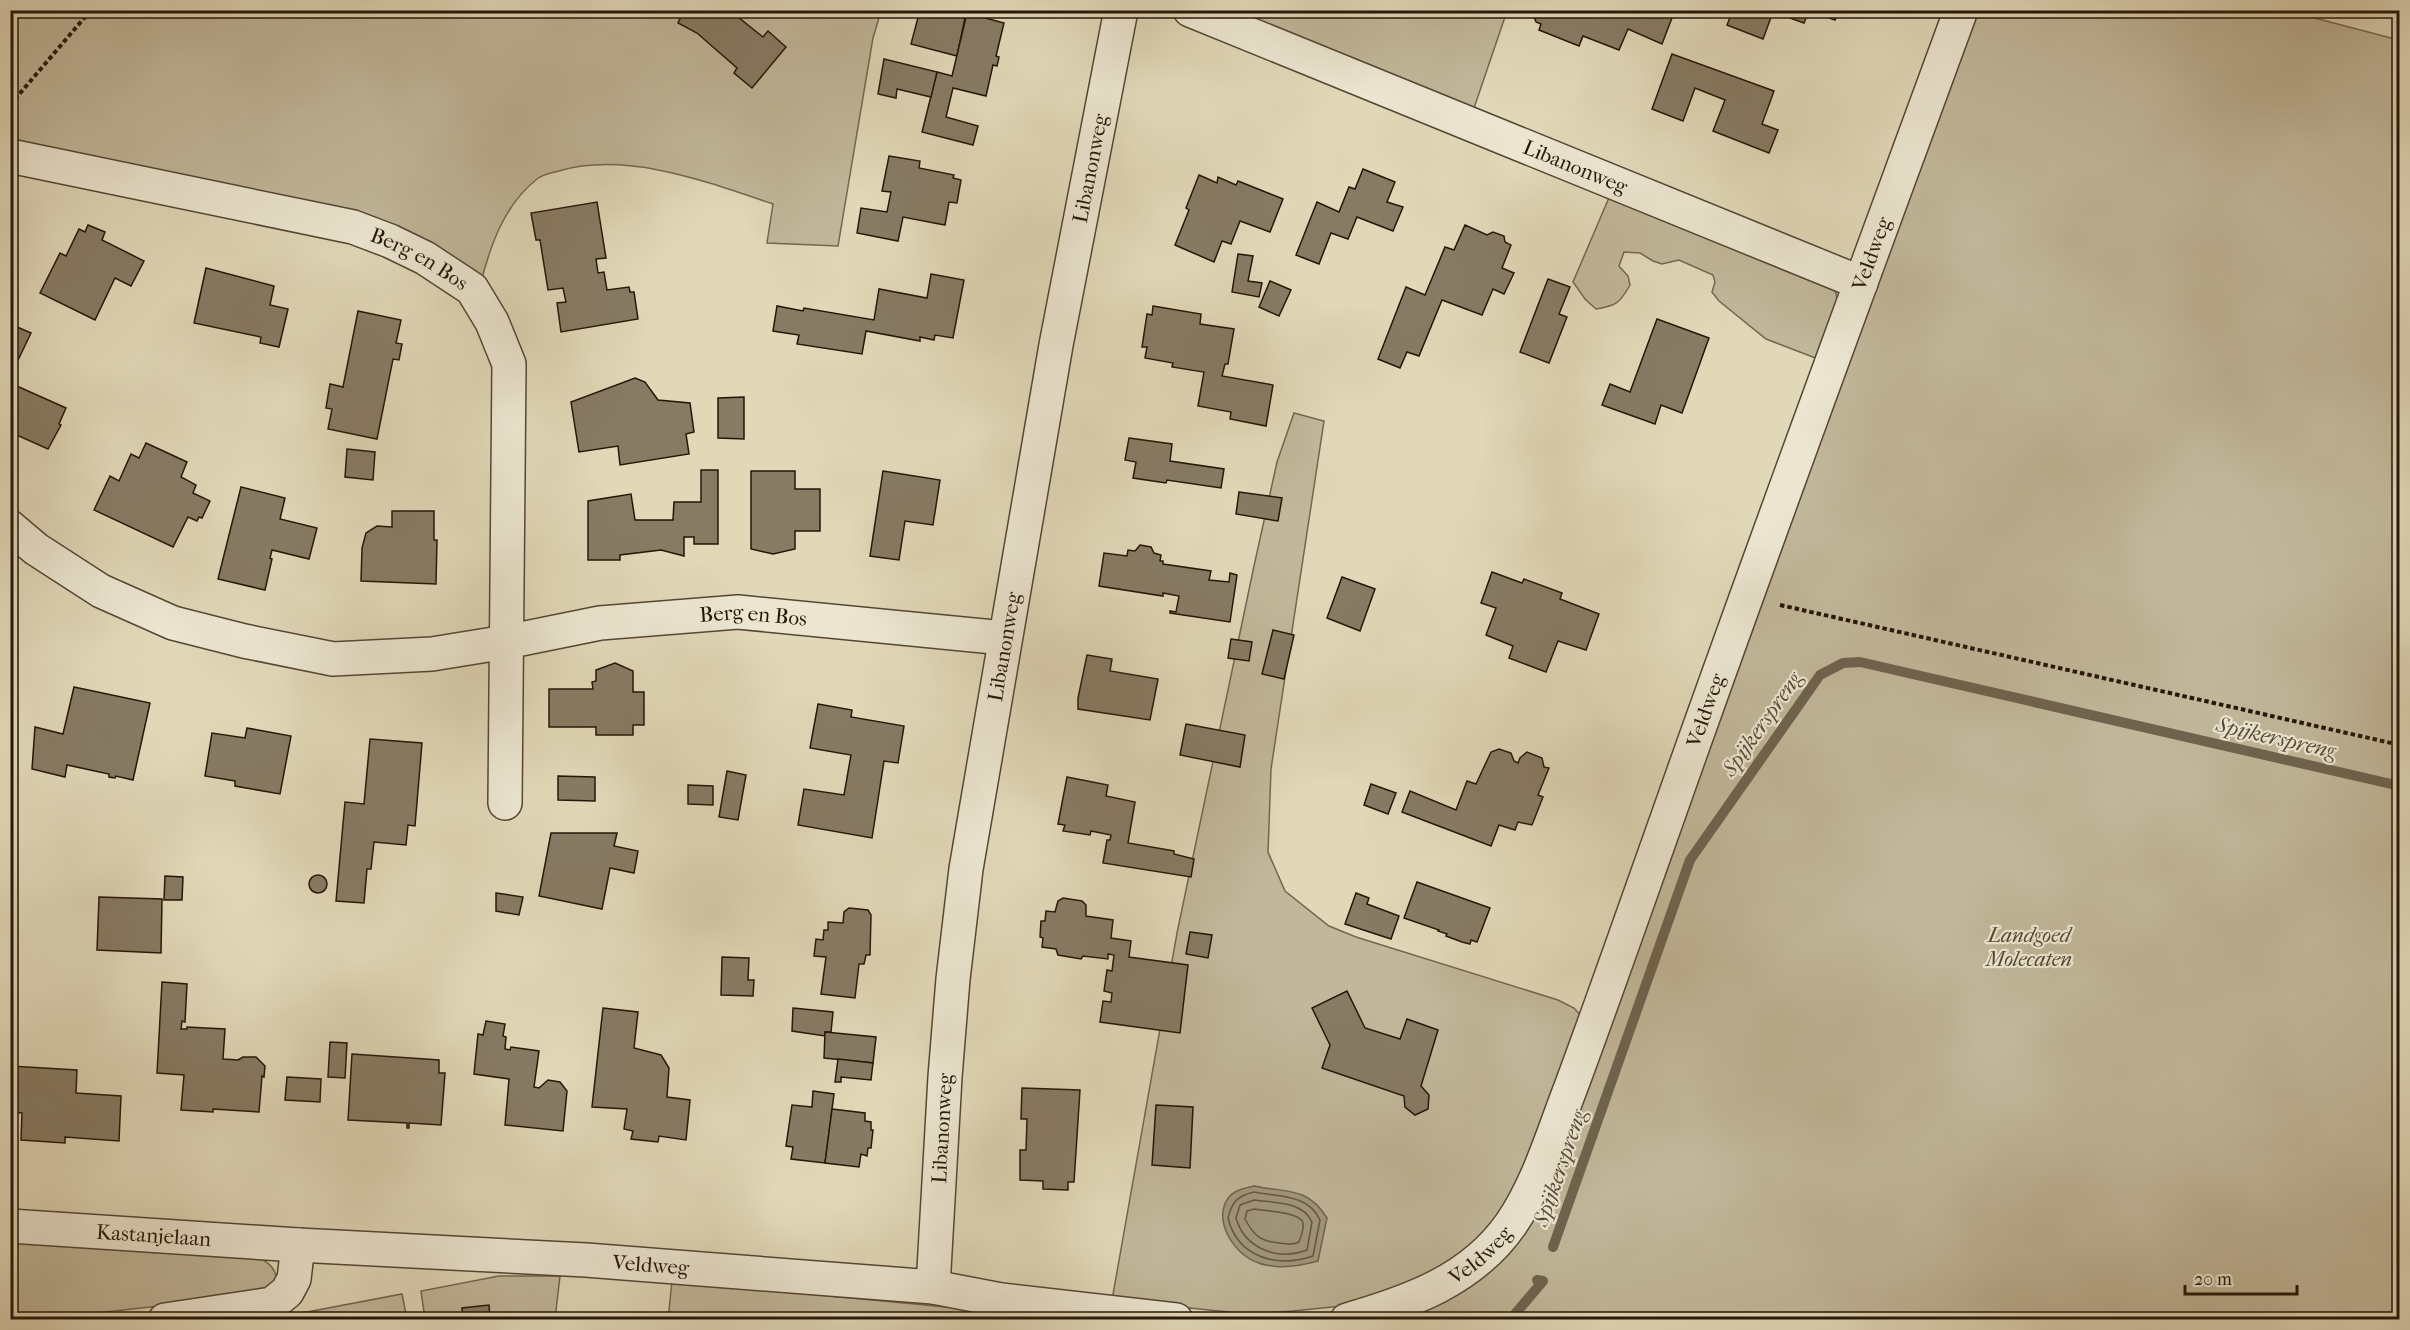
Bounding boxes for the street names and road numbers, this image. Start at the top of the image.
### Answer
street label: Libanonweg [1068,111,1113,225]
street label: Libanonweg [1520,135,1632,199]
street label: Veldweg [1847,213,1896,295]
street label: Berg en Bos [367,223,473,295]
street label: Libanonweg [983,589,1026,703]
street label: Berg en Bos [699,600,808,631]
street label: Veldweg [1681,669,1730,751]
street label: Libanonweg [927,1072,957,1184]
street label: Kastanjelaan [95,1220,212,1251]
street label: Veldweg [1443,1221,1518,1290]
street label: Veldweg [611,1250,691,1280]

